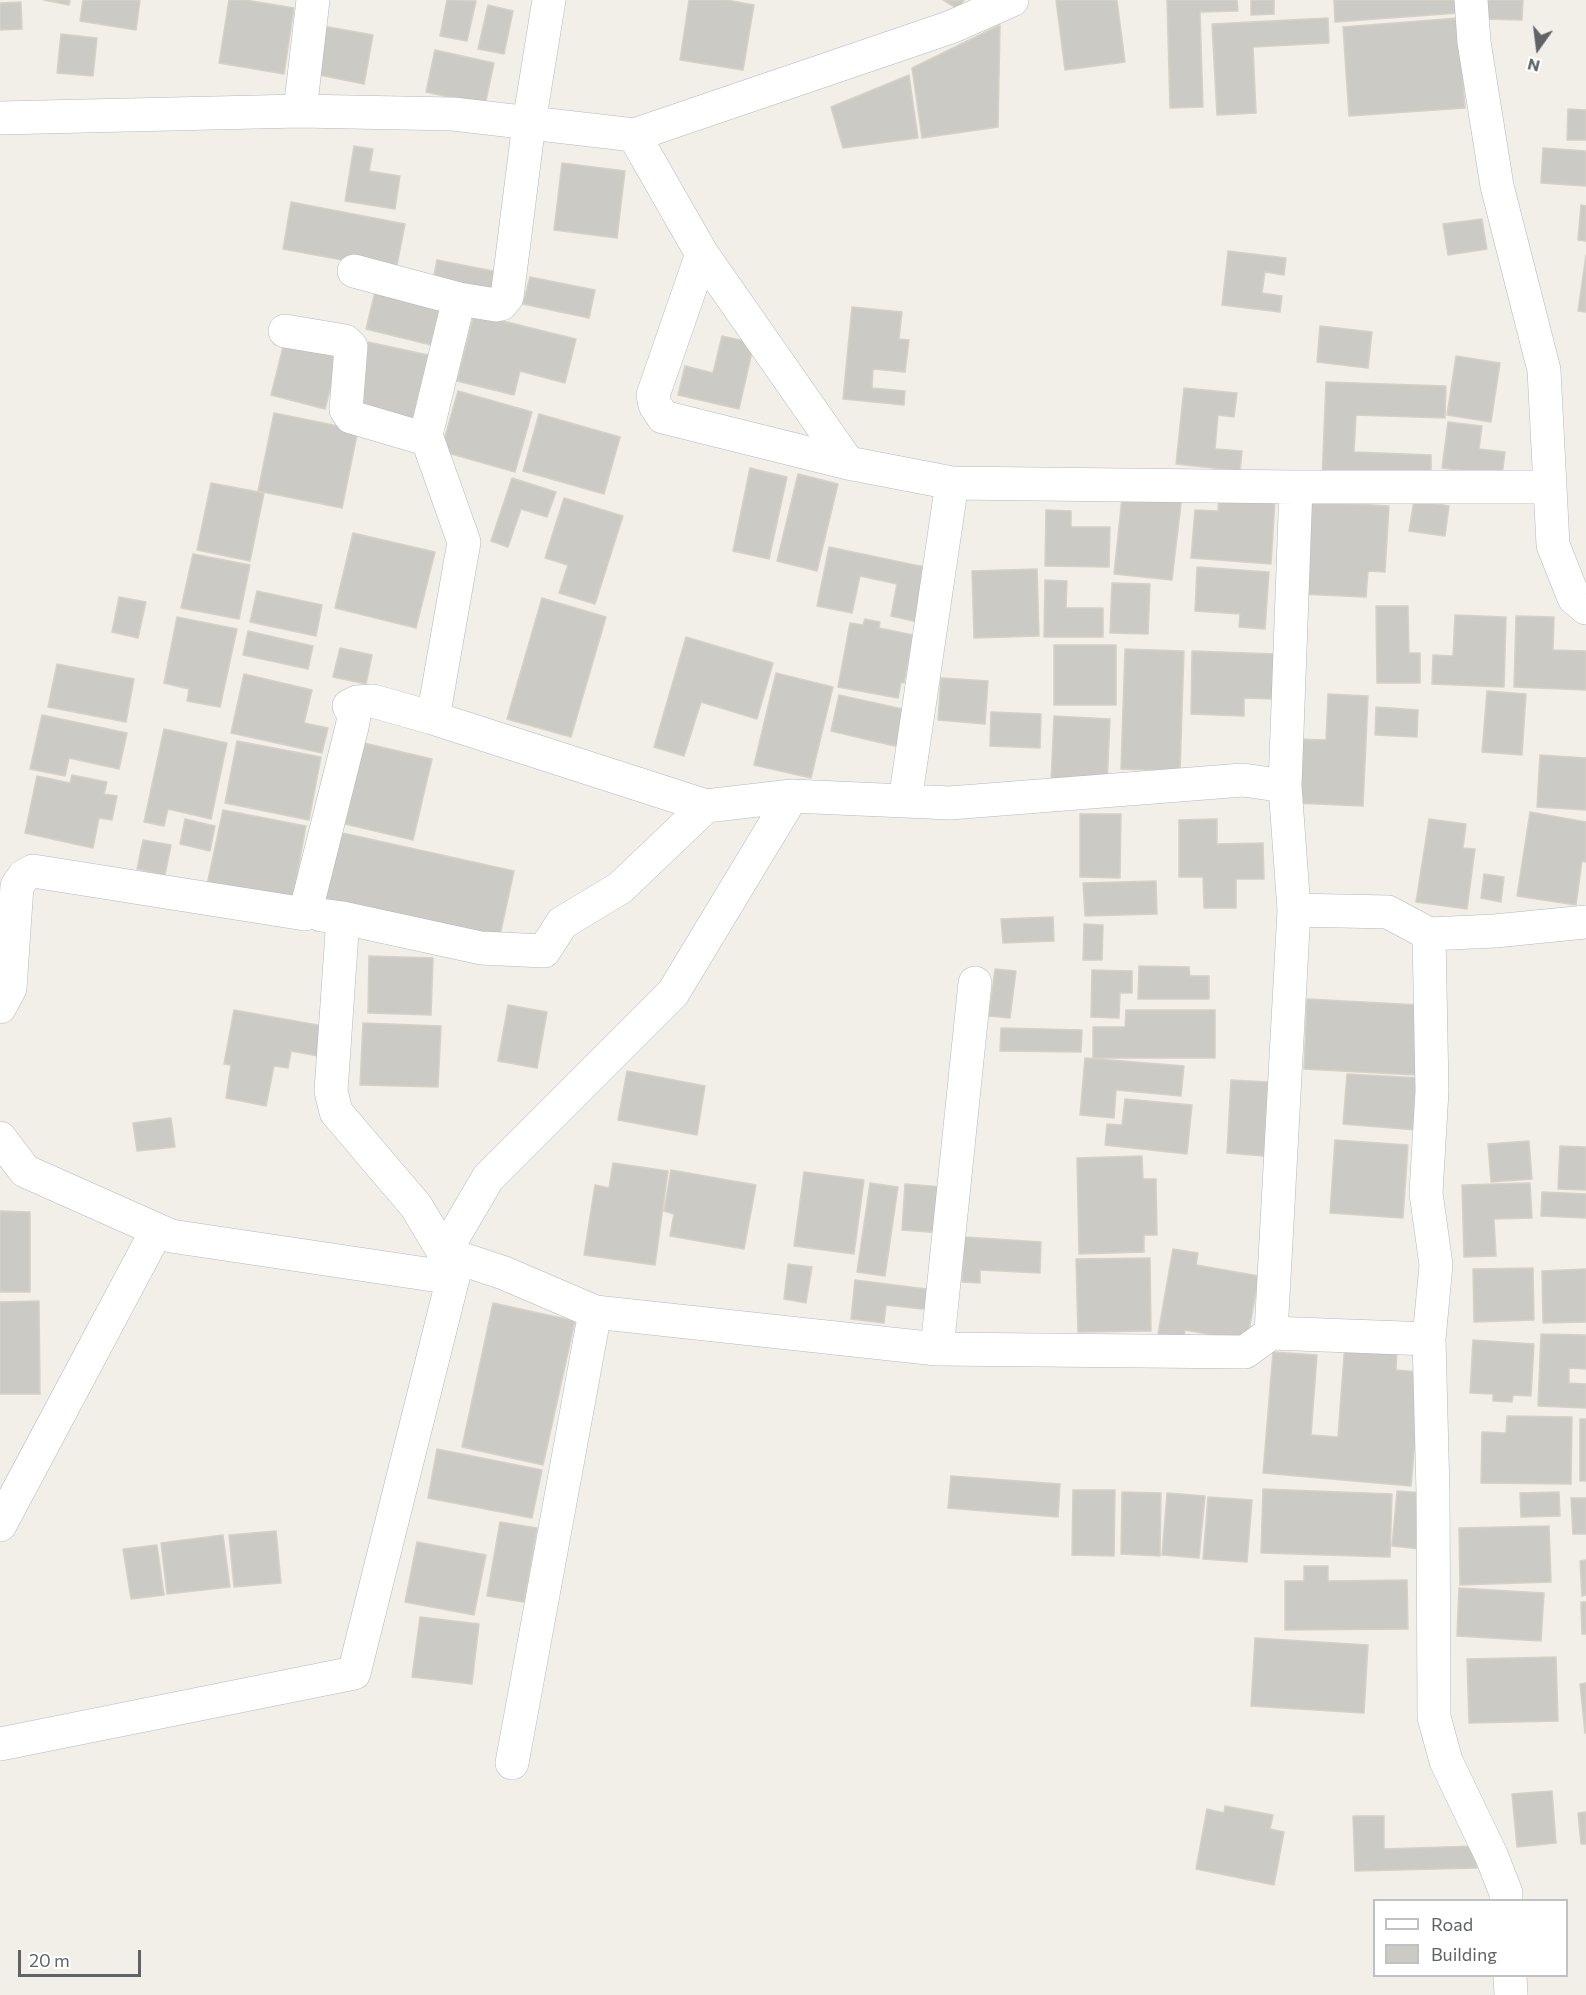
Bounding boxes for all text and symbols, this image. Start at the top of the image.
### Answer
north arrow [1508,18,1568,78]
text: N [1525,55,1542,77]
legend [1373,1899,1568,1977]
text: Road [1431,1913,1473,1935]
scale bar [21,1938,144,1976]
text: Building [1431,1943,1497,1965]
text: 20 m [29,1949,70,1971]

